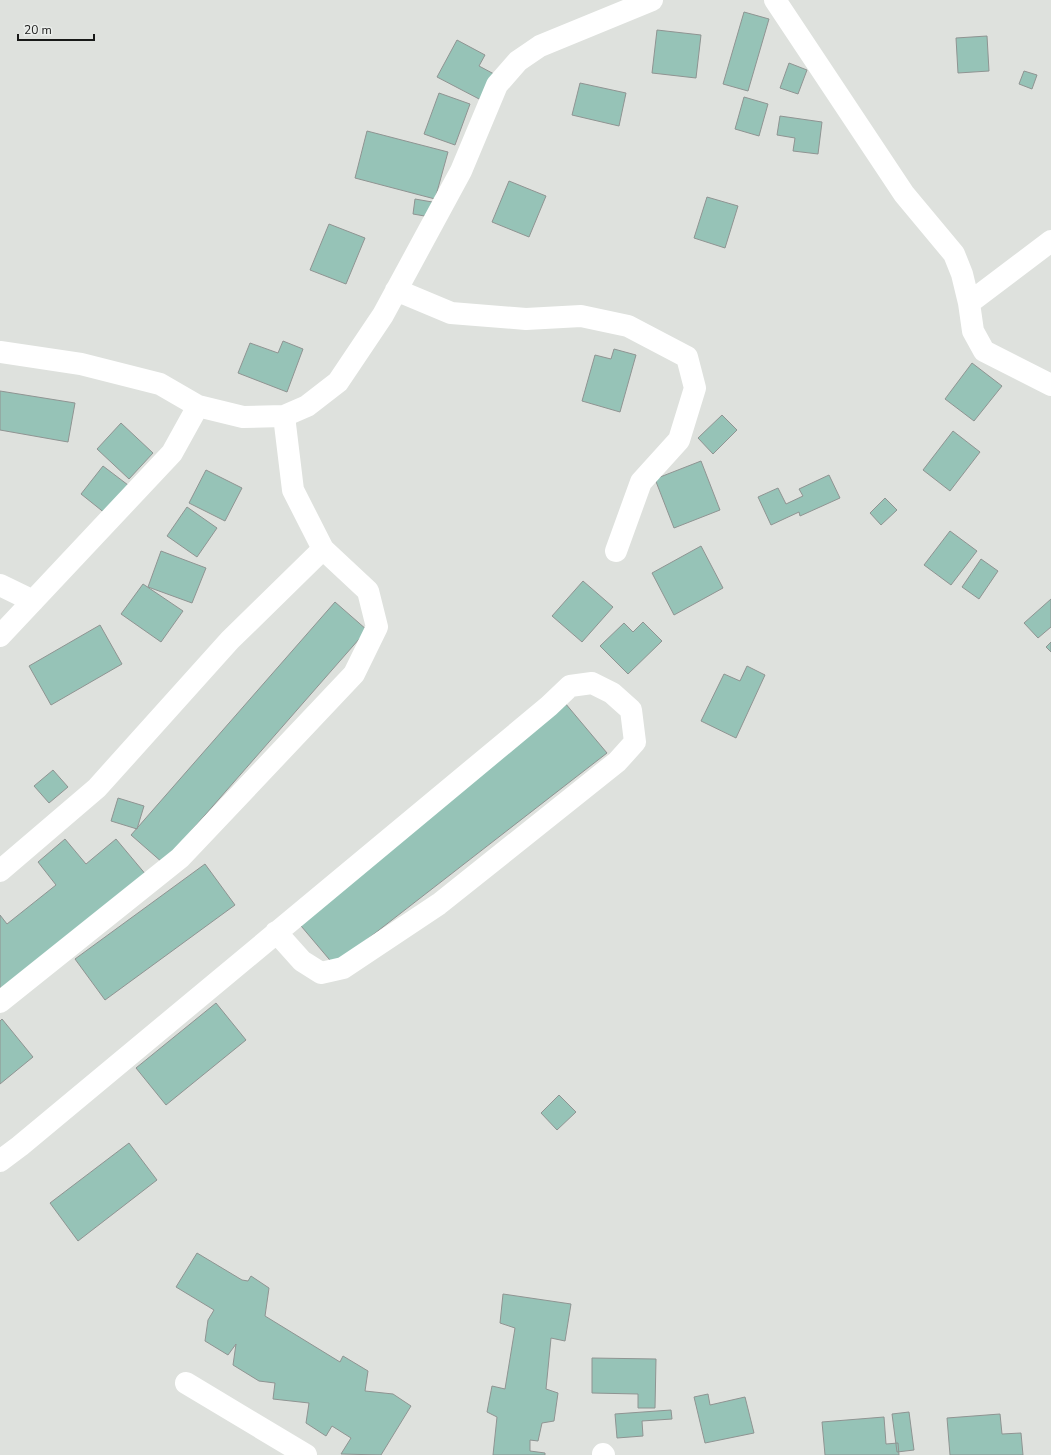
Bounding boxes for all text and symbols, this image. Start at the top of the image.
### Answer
scale bar [18,16,94,42]
text: 20 m [24,22,52,38]

